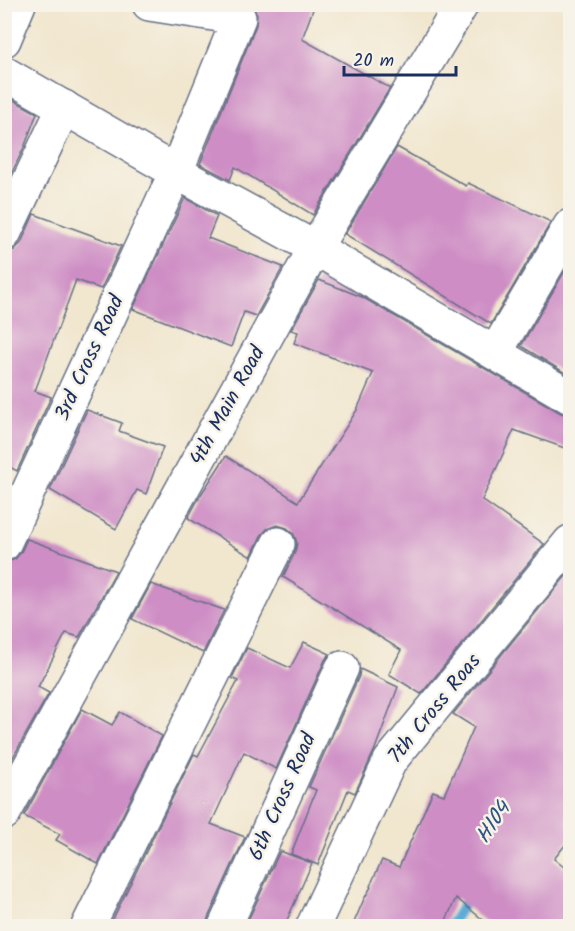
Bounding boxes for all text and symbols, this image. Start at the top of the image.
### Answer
scale bar [344,39,456,77]
text: 20 m [353,47,394,76]
street label: 3rd Cross Road [46,289,134,426]
street label: 4th Main Road [181,340,275,472]
street label: 7th Cross Roas [380,647,490,771]
street label: 6th Cross Road [240,727,326,866]
water label: H104 [467,793,522,851]

